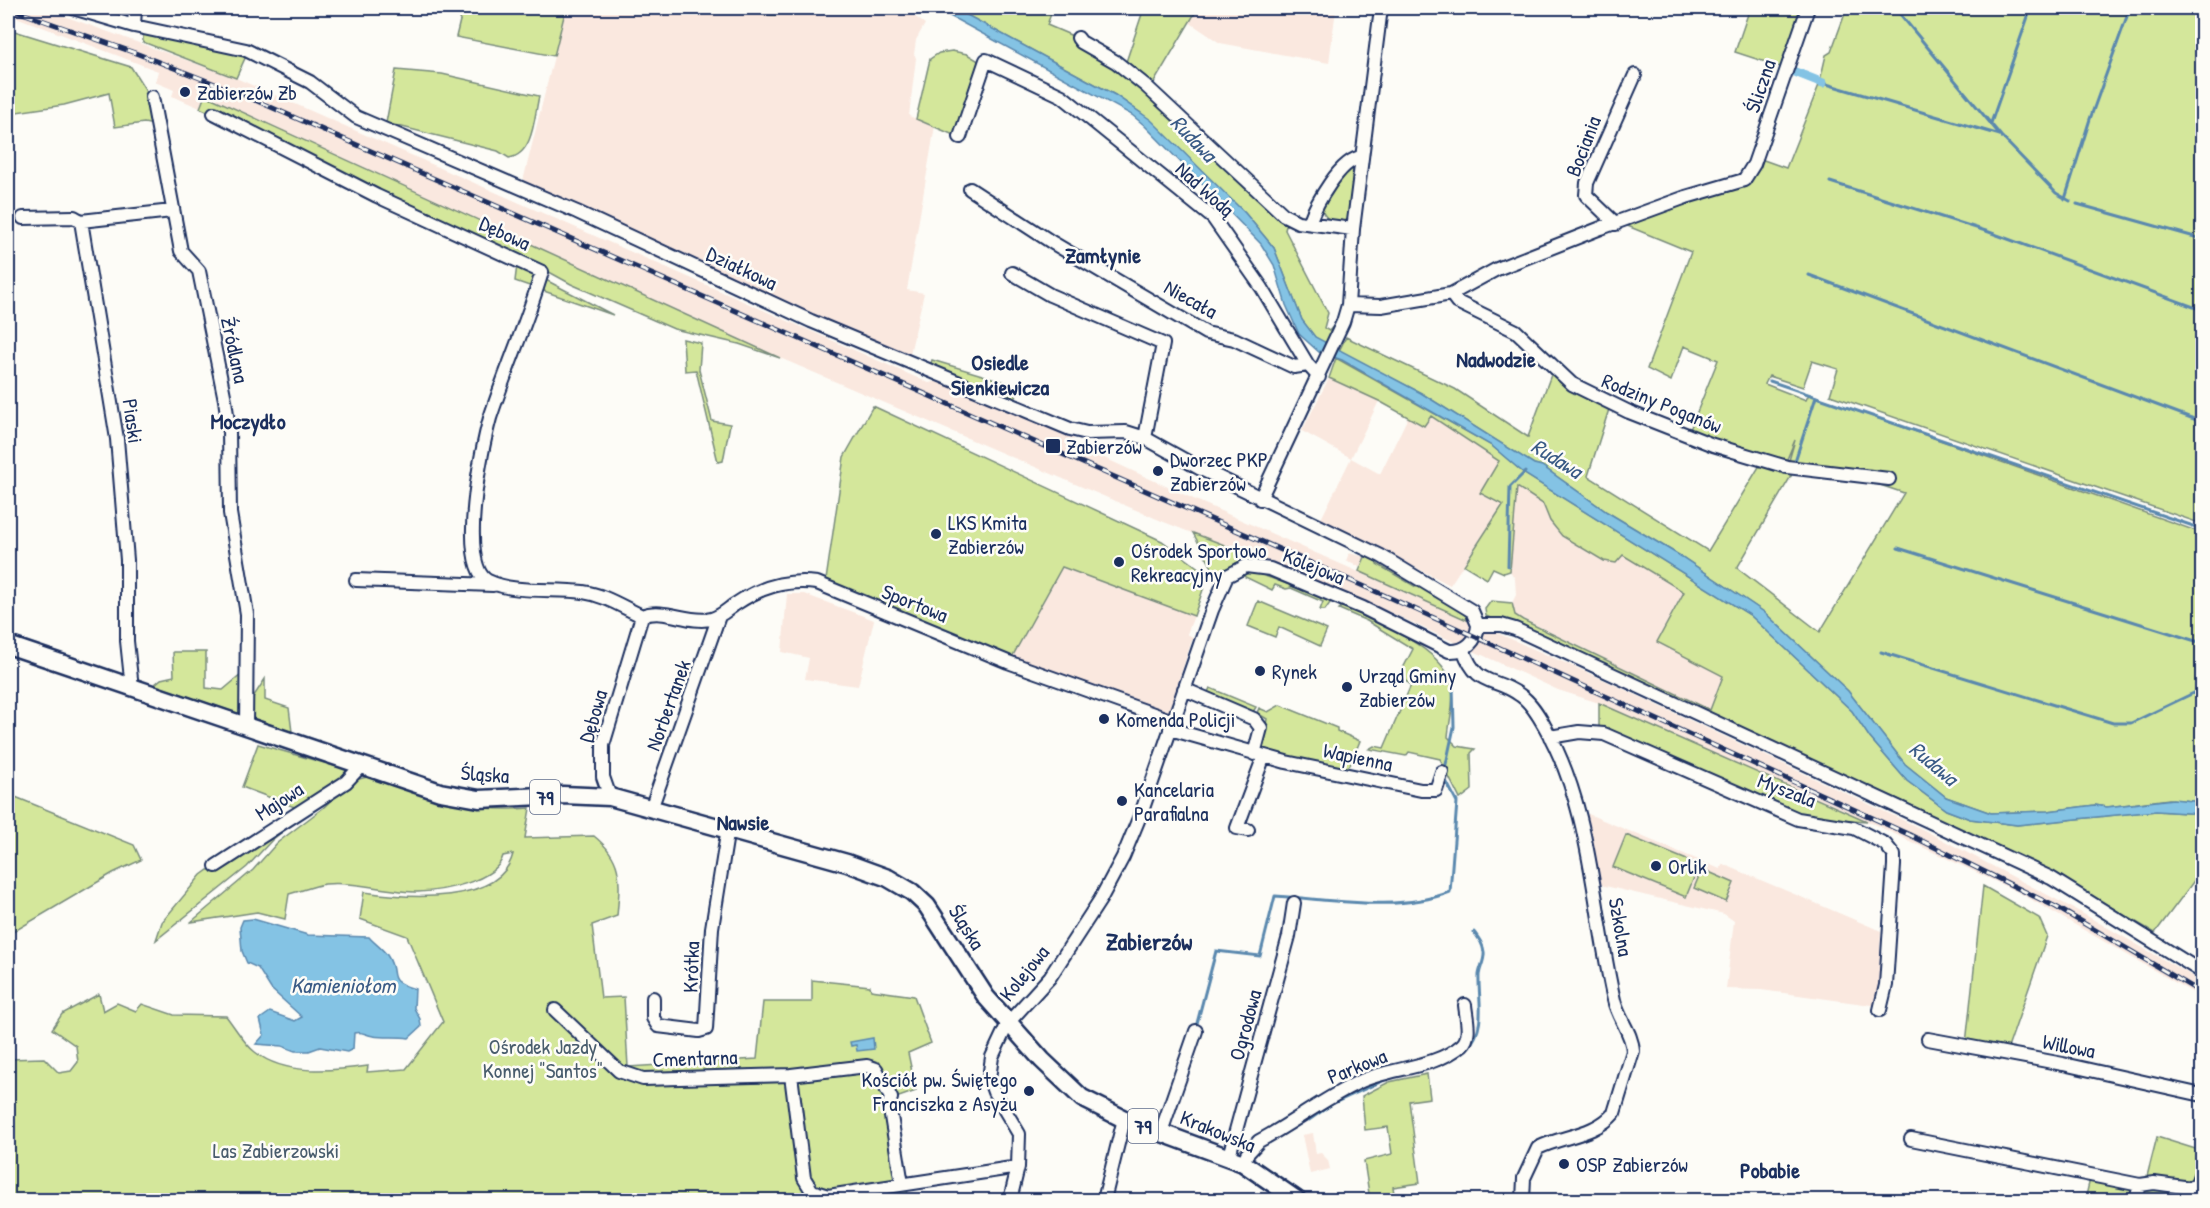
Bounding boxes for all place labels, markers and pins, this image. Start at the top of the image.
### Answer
place label: Zabierzów Zb [197,78,297,107]
marker: Zabierzów Zb [178,85,192,99]
place label: Zabierzów [1066,432,1142,461]
marker: Zabierzów [1044,437,1062,455]
place label: Dworzec PKP Zabierzów [1170,445,1268,498]
marker: Dworzec PKP Zabierzów [1151,464,1165,478]
place label: LKS Kmita Zabierzów [948,508,1027,561]
marker: LKS Kmita Zabierzów [929,527,943,541]
place label: Ośrodek Sportowo Rekreacyjny [1131,536,1266,589]
marker: Ośrodek Sportowo Rekreacyjny [1112,555,1126,569]
place label: Rynek [1272,657,1317,686]
place label: Urząd Gminy Zabierzów [1359,661,1456,714]
marker: Rynek [1253,664,1267,678]
marker: Urząd Gminy Zabierzów [1340,680,1354,694]
place label: Komenda Policji [1116,705,1235,734]
marker: Komenda Policji [1097,712,1111,726]
place label: Kancelaria Parafialna [1134,775,1214,828]
marker: Kancelaria Parafialna [1115,794,1129,808]
place label: Orlik [1668,852,1707,881]
marker: Orlik [1649,859,1663,873]
place label: Kościół pw. Świętego Franciszka z Asyżu [861,1065,1018,1118]
marker: Kościół pw. Świętego Franciszka z Asyżu [1022,1084,1036,1098]
place label: OSP Zabierzów [1576,1150,1688,1179]
marker: OSP Zabierzów [1557,1157,1571,1171]

